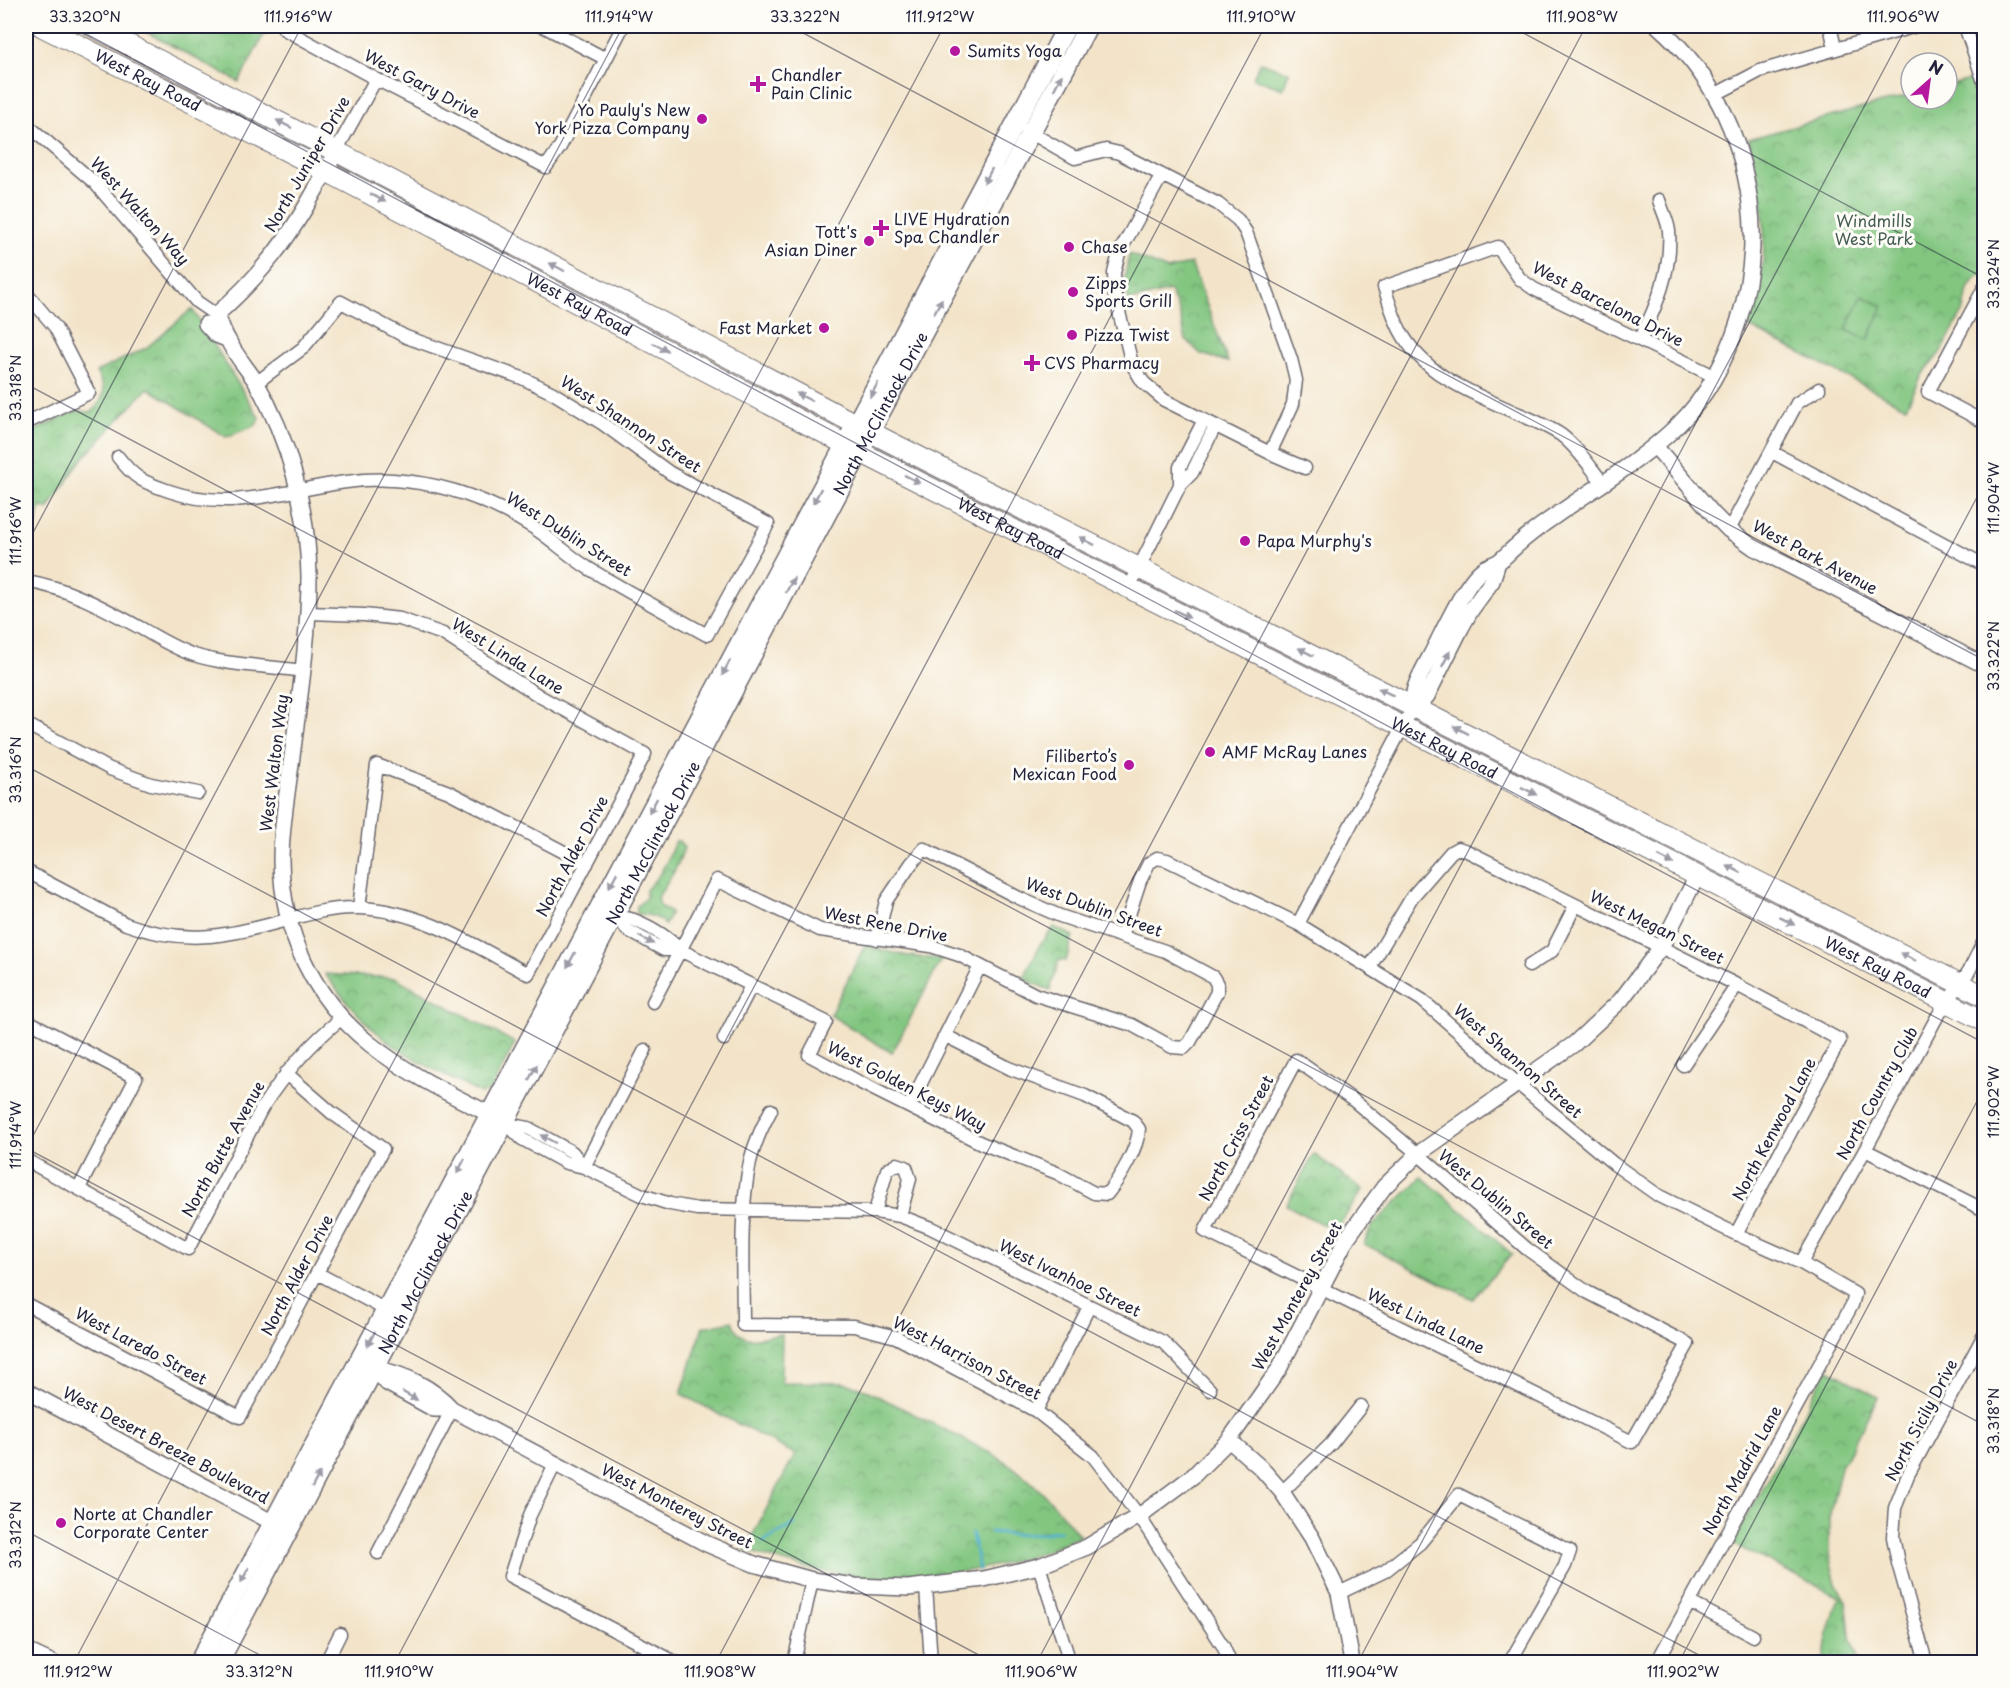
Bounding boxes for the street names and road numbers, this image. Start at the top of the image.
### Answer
street label: West Ray Road [91,42,206,117]
street label: West Gary Drive [360,42,485,124]
street label: North Juniper Drive [257,91,355,236]
street label: West Walton Way [85,151,196,270]
street label: West Barcelona Drive [1529,255,1688,352]
street label: West Ray Road [523,266,637,341]
street label: North McClintock Drive [826,327,933,499]
street label: West Shannon Street [556,369,707,478]
street label: West Dublin Street [502,485,637,582]
street label: West Ray Road [954,490,1069,564]
street label: West Park Avenue [1749,513,1883,599]
street label: West Linda Lane [448,611,569,699]
street label: West Walton Way [253,693,293,833]
street label: West Ray Road [1387,710,1502,784]
street label: North McClintock Drive [599,756,705,928]
street label: North Alder Drive [529,791,613,920]
street label: West Dublin Street [1023,870,1167,942]
street label: West Megan Street [1586,883,1729,969]
street label: West Rene Drive [822,899,950,947]
street label: West Ray Road [1821,929,1936,1003]
street label: West Shannon Street [1449,998,1589,1123]
street label: North Country Club [1829,1021,1923,1164]
street label: West Golden Keys Way [824,1034,991,1136]
street label: North Kenwood Lane [1725,1053,1821,1204]
street label: North Criss Street [1192,1070,1279,1205]
street label: North Butte Avenue [175,1076,270,1221]
street label: West Dublin Street [1434,1143,1560,1254]
street label: North McClintock Drive [371,1186,478,1358]
street label: North Alder Drive [254,1210,338,1339]
street label: West Monterey Street [1245,1216,1347,1374]
street label: West Ivanhoe Street [995,1232,1146,1322]
street label: West Linda Lane [1363,1281,1489,1359]
street label: West Laredo Street [71,1300,212,1390]
street label: West Harrison Street [889,1309,1046,1405]
street label: North Sicily Drive [1878,1354,1962,1485]
street label: West Desert Breeze Boulevard [59,1379,274,1509]
street label: North Madrid Lane [1696,1400,1787,1539]
street label: West Monterey Street [598,1456,758,1554]

